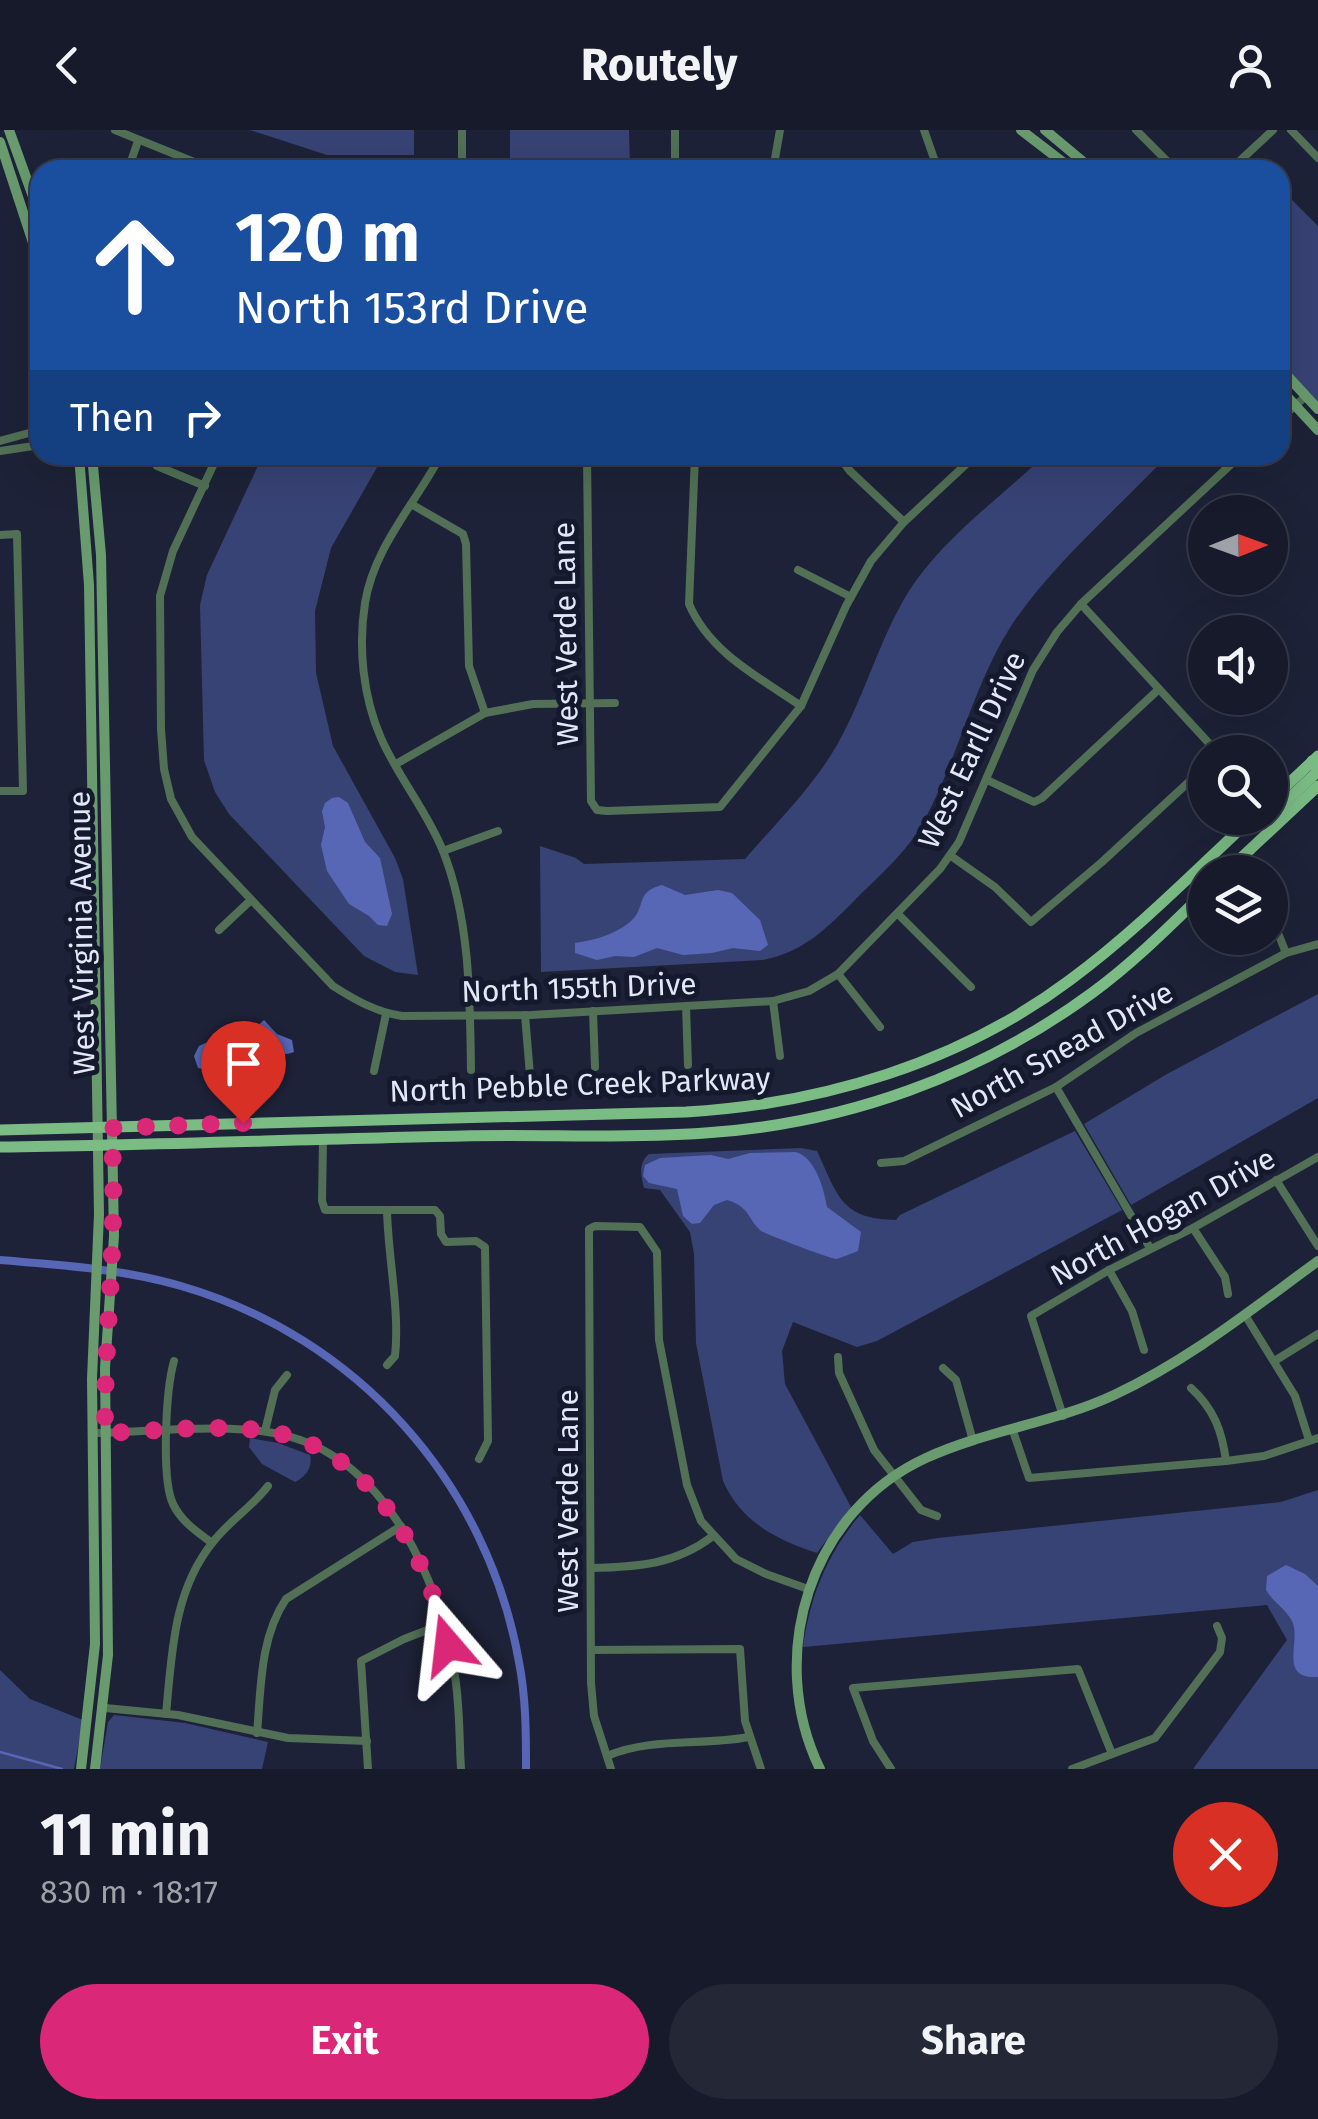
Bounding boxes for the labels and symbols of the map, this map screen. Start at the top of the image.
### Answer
north arrow [1188,495,1288,595]
street label: West Verde Lane [546,522,586,746]
street label: West Earll Drive [911,646,1033,854]
street label: West Virginia Avenue [62,791,102,1075]
street label: North 155th Drive [461,966,697,1010]
street label: North Snead Drive [945,974,1179,1126]
pin [201,1021,286,1124]
street label: North Pebble Creek Parkway [389,1060,771,1110]
street label: North Hogan Drive [1044,1140,1282,1294]
street label: West Verde Lane [550,1389,586,1613]
position arrow [396,1593,500,1697]

